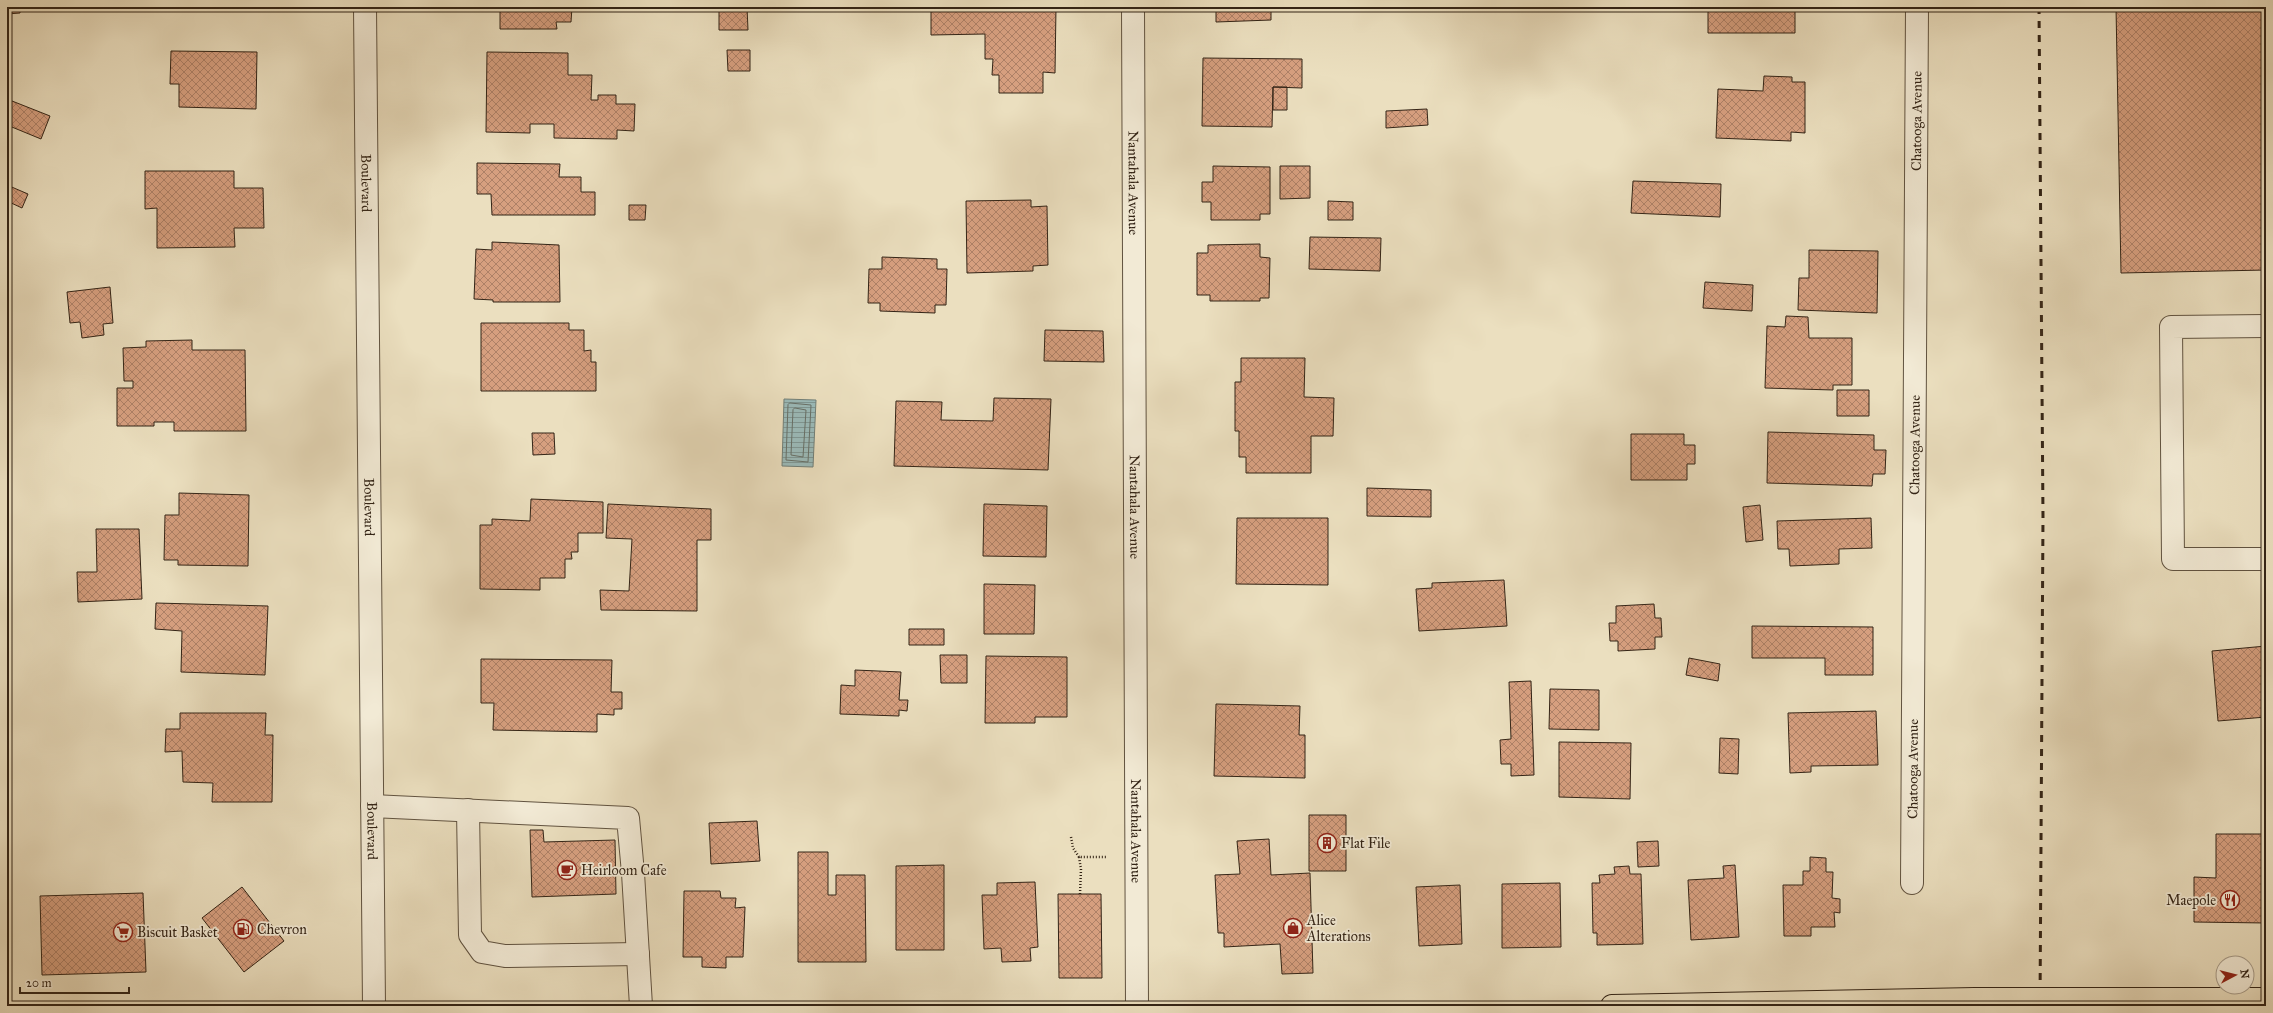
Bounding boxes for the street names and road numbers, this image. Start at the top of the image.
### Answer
street label: Chatooga Avenue [1908,71,1926,171]
street label: Nantahala Avenue [1124,131,1142,235]
street label: Boulevard [357,154,375,212]
street label: Chatooga Avenue [1906,395,1924,495]
street label: Nantahala Avenue [1126,455,1143,559]
street label: Boulevard [360,478,378,536]
street label: Chatooga Avenue [1904,719,1922,819]
street label: Nantahala Avenue [1127,779,1145,883]
street label: Boulevard [363,802,381,860]

